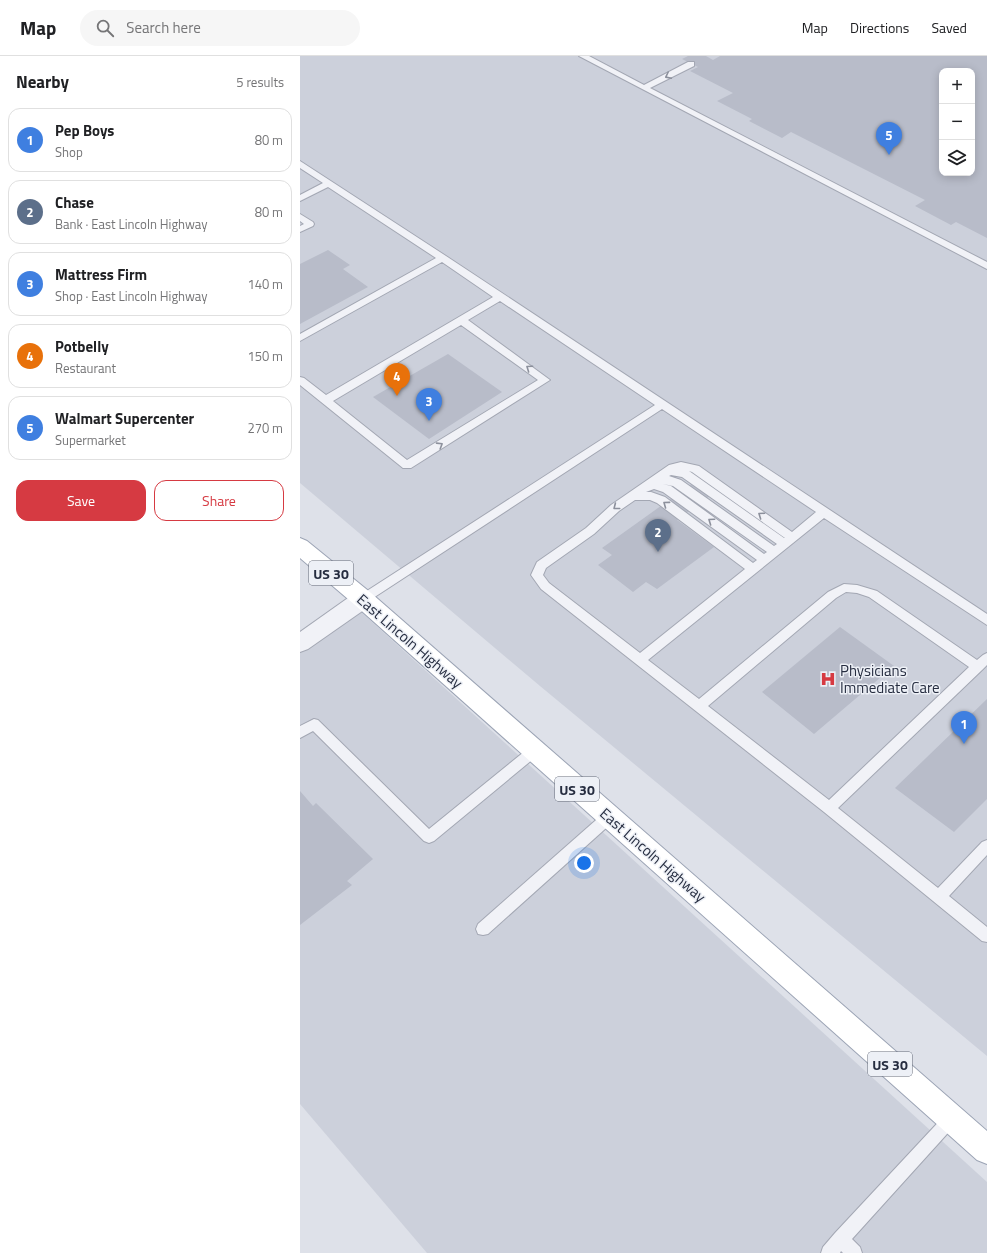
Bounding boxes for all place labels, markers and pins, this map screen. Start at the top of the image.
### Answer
pin: 5 [876,122,902,155]
pin: 4 [384,363,410,396]
pin: 3 [416,388,442,421]
pin: 2 [645,519,671,552]
place label: Physicians Immediate Care [840,659,940,699]
hospital icon: Physicians Immediate Care [819,670,837,688]
pin: 1 [951,711,977,744]

